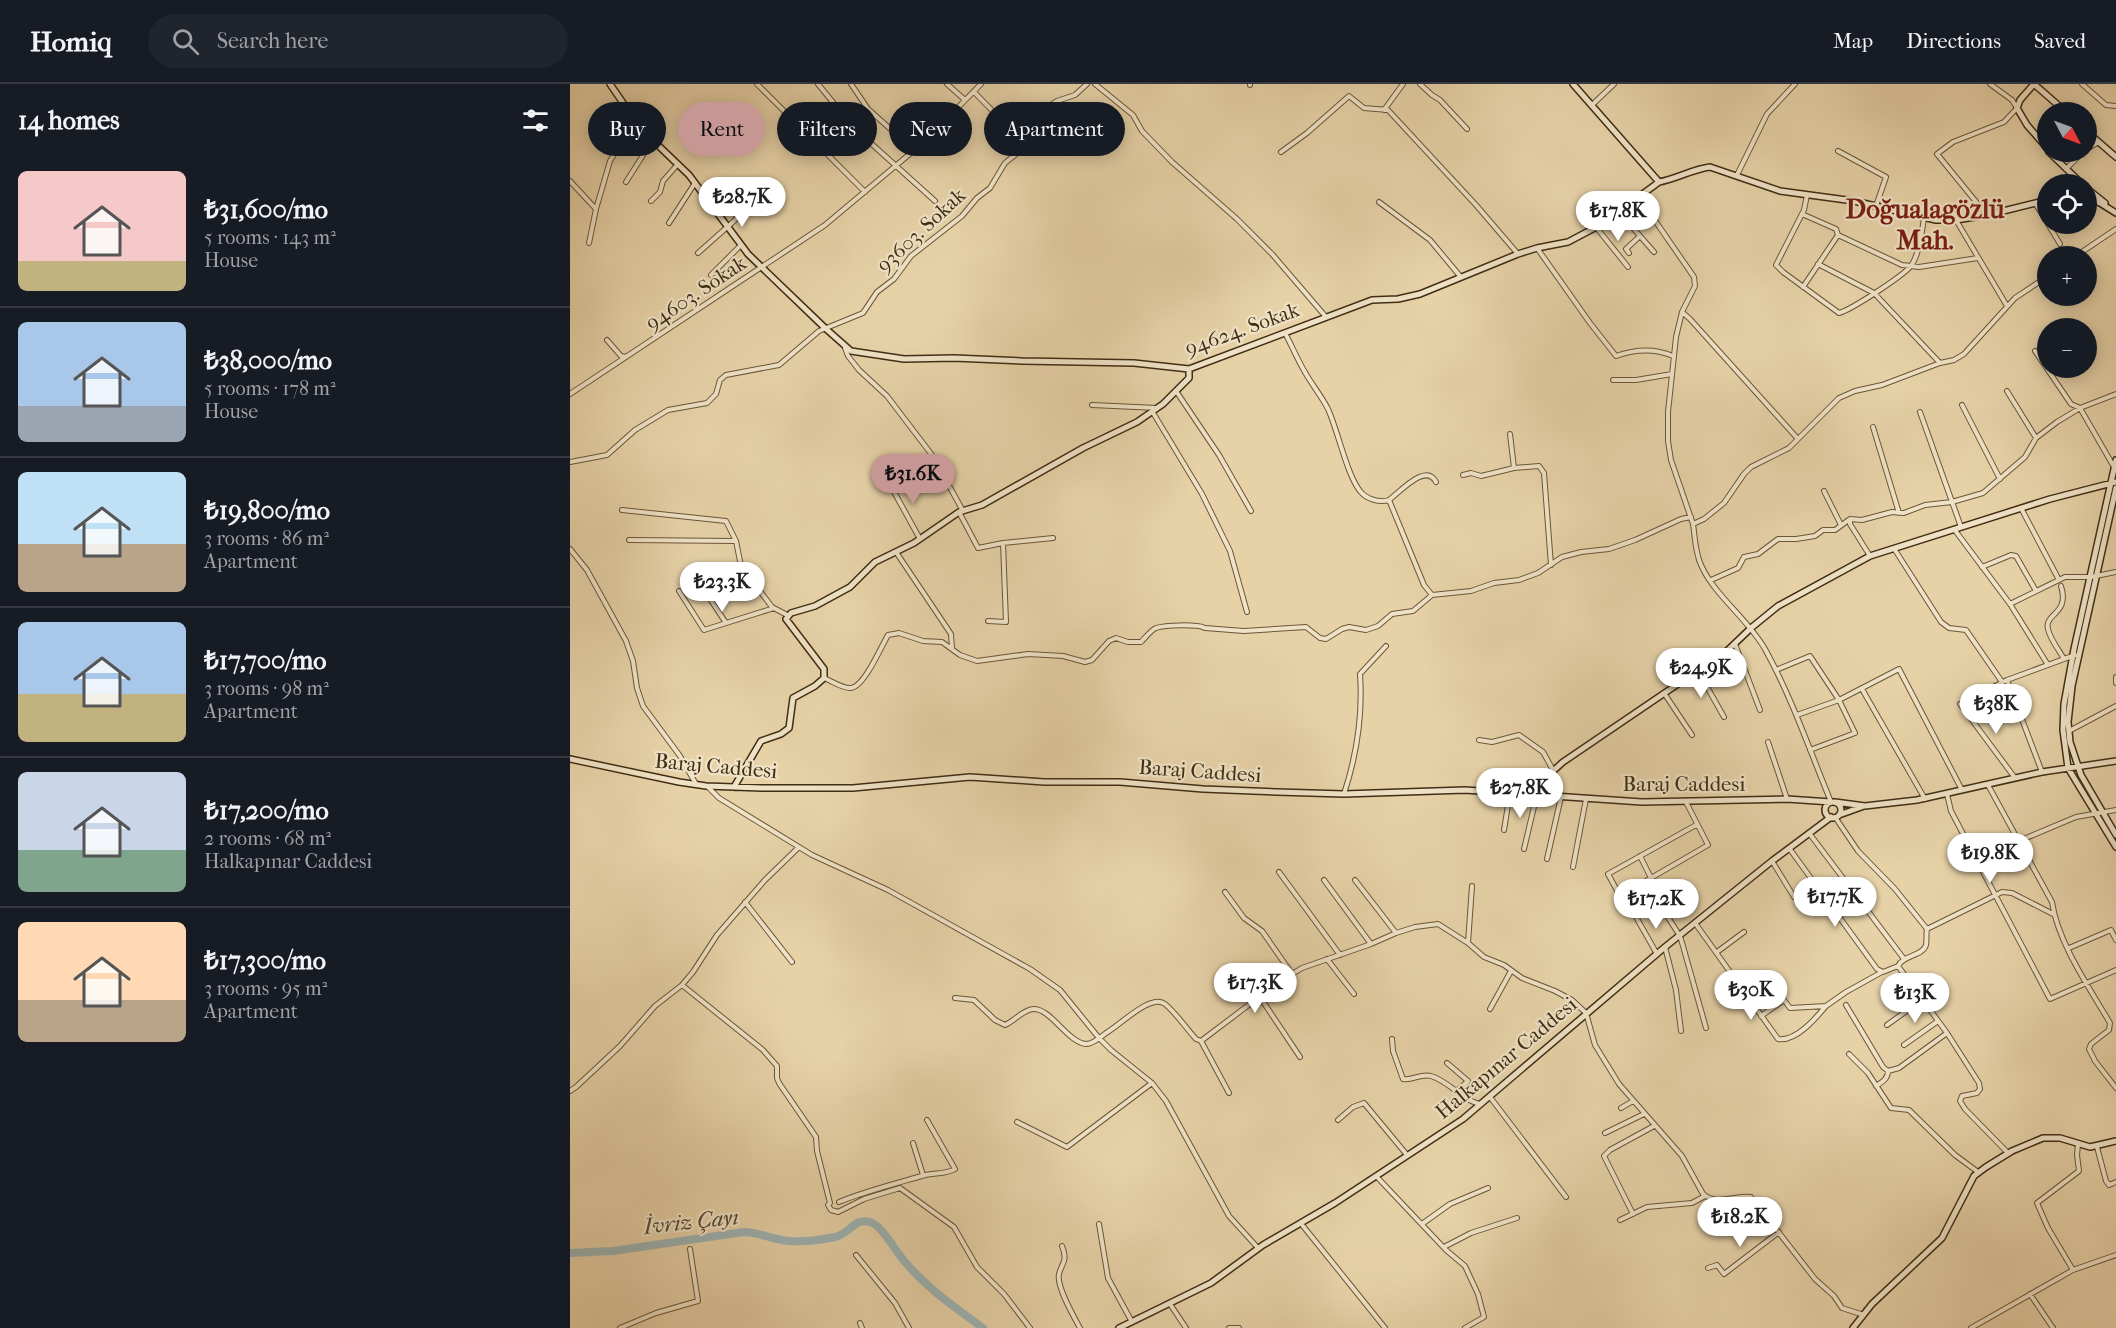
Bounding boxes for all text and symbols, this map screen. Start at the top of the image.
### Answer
search box [148,14,568,68]
text: Homiq [30,25,112,58]
icon: search [169,25,202,58]
text: Search here [217,28,328,54]
text: Map [1833,29,1873,53]
text: Directions [1906,29,2001,53]
text: Saved [2034,29,2086,53]
chip: Buy [588,102,666,156]
chip: Rent [678,102,765,156]
chip: Filters [777,102,877,156]
chip: New [889,102,972,156]
chip: Apartment [984,102,1125,156]
north arrow [2037,102,2097,162]
map controls [2037,102,2097,378]
icon: filters [519,104,552,137]
text: 14 homes [18,105,120,136]
button: locate [2037,174,2097,234]
pin: ₺28.7K [693,177,791,228]
street label: 93603. Sokak [872,183,970,277]
text: ₺28.7K [713,185,771,208]
pin: ₺17.8K [1569,191,1667,242]
district label: Doğualagözlü Mah. [1846,193,2005,256]
text: ₺31,600/mo [204,194,328,225]
icon: home [66,195,138,267]
text: ₺17.8K [1590,199,1646,222]
text: 5 rooms · 143 m² [204,226,336,249]
button: + [2037,246,2097,306]
text: House [204,249,258,272]
street label: 94603. Sokak [641,251,751,335]
street label: 94624. Sokak [1182,297,1302,361]
button: − [2037,318,2097,378]
text: ₺38,000/mo [204,345,332,376]
icon: home [66,346,138,418]
text: 5 rooms · 178 m² [204,377,336,400]
text: House [204,400,258,423]
pin: ₺31.6K [864,454,962,505]
text: ₺31.6K [885,462,941,485]
text: ₺19,800/mo [204,495,330,526]
icon: home [66,496,138,568]
text: 3 rooms · 86 m² [204,527,329,550]
text: Apartment [204,550,298,573]
pin: ₺23.3K [673,562,771,613]
text: ₺23.3K [694,570,750,593]
text: ₺17,700/mo [204,645,326,676]
icon: home [66,646,138,718]
pin: ₺24.9K [1652,648,1750,699]
text: ₺24.9K [1670,656,1732,679]
text: 3 rooms · 98 m² [204,677,329,700]
pin: ₺38K [1960,684,2032,735]
text: ₺38K [1974,692,2018,715]
text: Apartment [204,700,298,723]
street label: Baraj Caddesi [654,749,778,783]
street label: Baraj Caddesi [1138,755,1262,787]
pin: ₺27.8K [1471,768,1569,819]
street label: Baraj Caddesi [1623,772,1745,796]
text: ₺27.8K [1490,776,1550,799]
text: ₺17,200/mo [204,795,329,826]
icon: home [66,796,138,868]
text: 2 rooms · 68 m² [204,827,331,850]
pin: ₺19.8K [1941,833,2039,884]
text: ₺19.8K [1961,841,2019,864]
text: Halkapınar Caddesi [204,850,372,873]
pin: ₺17.7K [1786,877,1884,928]
pin: ₺17.2K [1607,879,1705,930]
text: ₺17.7K [1808,885,1862,908]
text: ₺17.2K [1628,887,1684,910]
text: ₺17,300/mo [204,945,326,976]
icon: home [66,946,138,1018]
pin: ₺17.3K [1206,963,1304,1014]
pin: ₺30K [1715,970,1787,1021]
text: ₺17.3K [1228,971,1282,994]
pin: ₺13K [1879,973,1951,1024]
text: 3 rooms · 95 m² [204,977,327,1000]
text: ₺30K [1728,978,1774,1001]
text: ₺13K [1894,981,1936,1004]
street label: Halkapınar Caddesi [1431,992,1581,1124]
text: Apartment [204,1000,298,1023]
pin: ₺18.2K [1691,1197,1789,1248]
water label: İvriz Çayı [641,1204,740,1240]
text: ₺18.2K [1711,1205,1769,1228]

